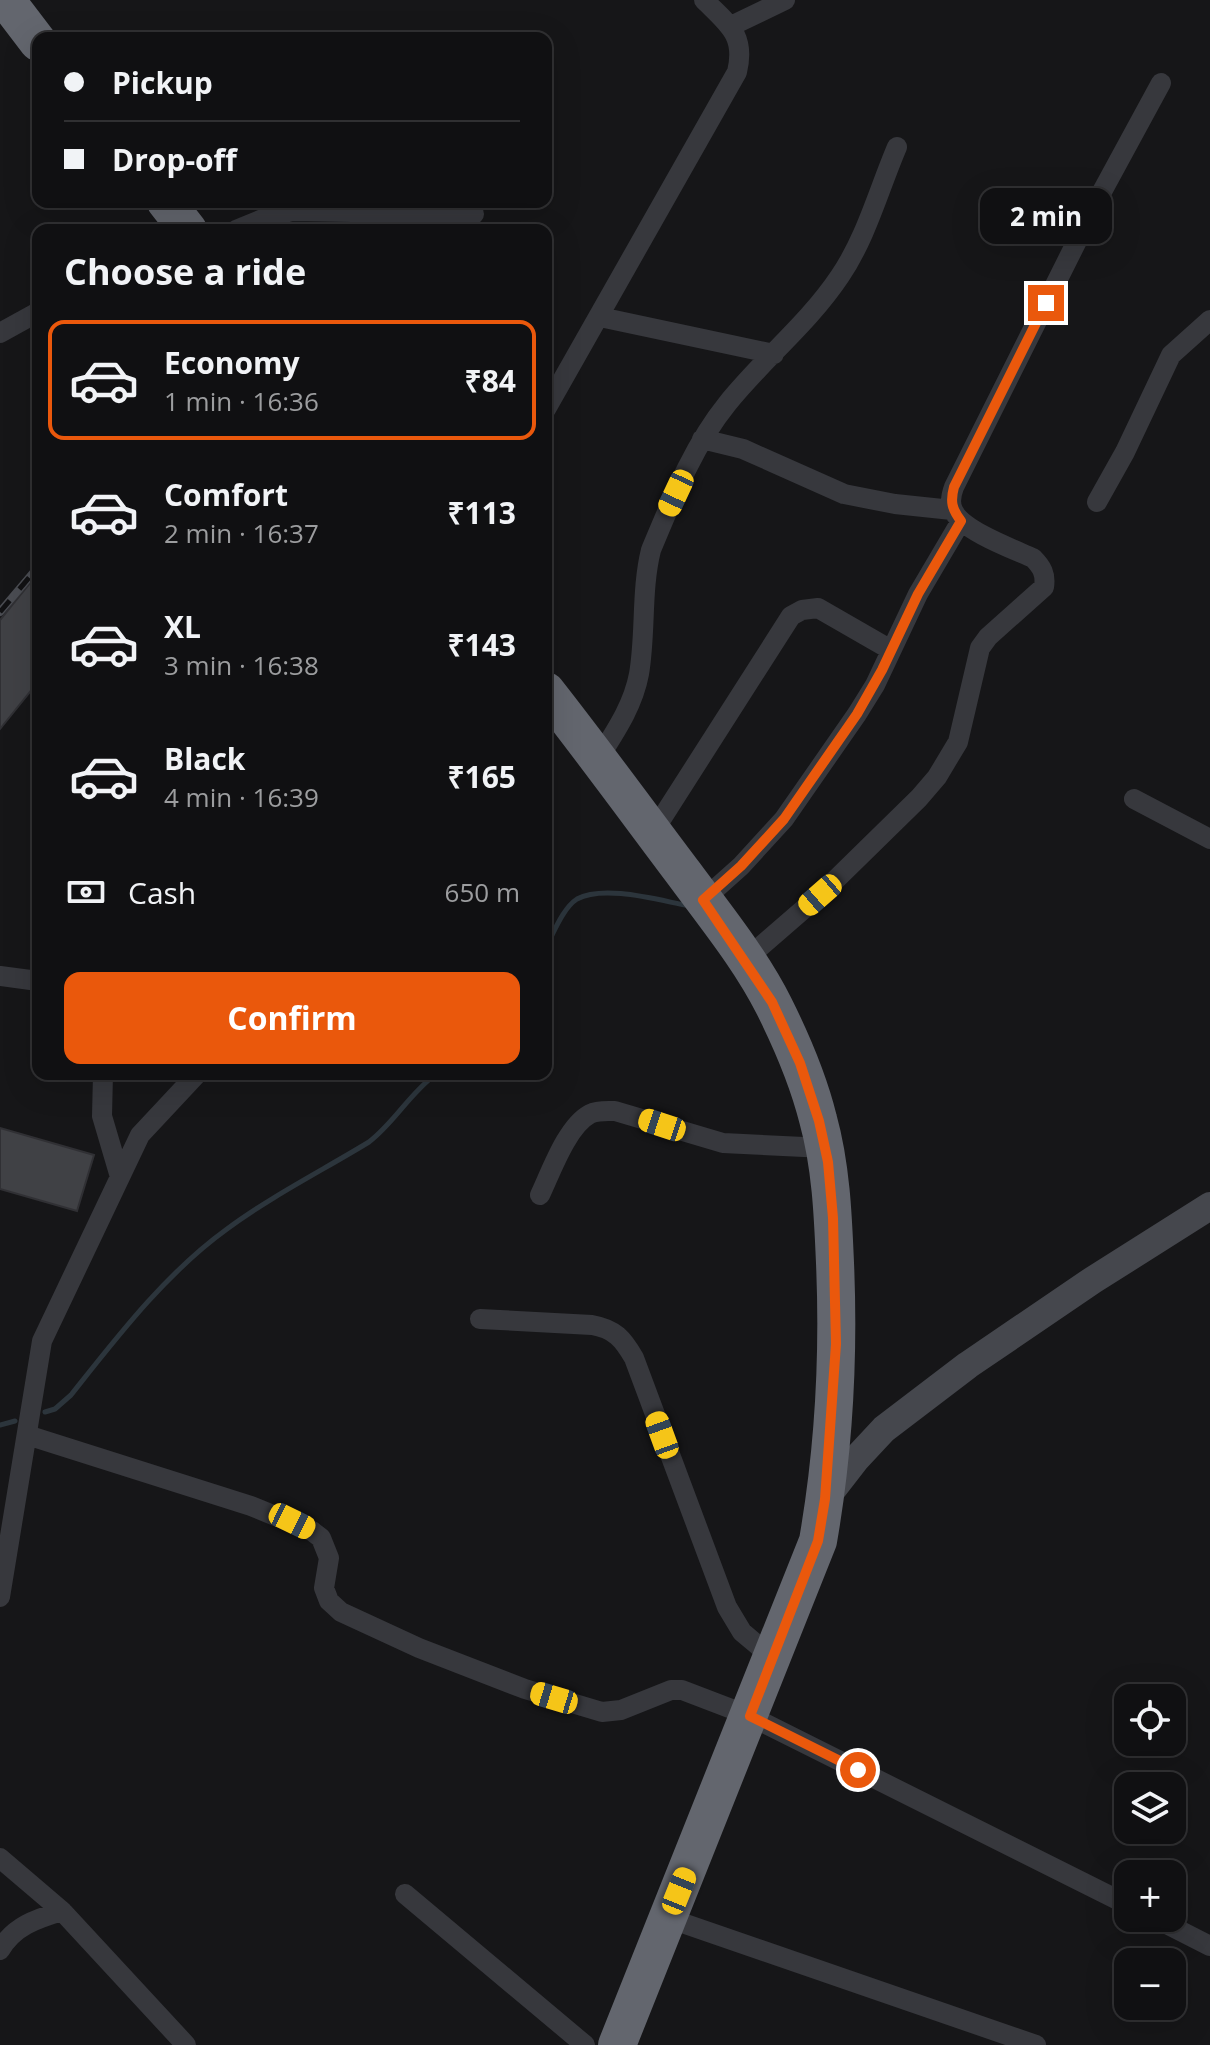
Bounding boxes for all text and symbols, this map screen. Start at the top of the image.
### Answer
text: Pickup [112,62,213,103]
text: Drop-off [112,139,237,180]
callout: 2 min [980,187,1112,243]
text: 2 min [1010,198,1082,234]
text: Choose a ride [64,247,306,296]
route end [1028,285,1064,321]
text: Economy [164,342,300,383]
icon: car [68,344,140,416]
text: ₹84 [465,360,516,401]
text: 1 min · 16:36 [164,383,319,419]
car [655,466,697,520]
text: Comfort [164,474,288,515]
icon: car [68,476,140,548]
text: ₹113 [447,492,516,533]
text: 2 min · 16:37 [164,515,319,551]
text: XL [164,606,201,647]
icon: car [68,608,140,680]
text: ₹143 [447,624,516,665]
text: 3 min · 16:38 [164,647,319,683]
text: Black [164,738,245,779]
icon: car [68,740,140,812]
text: ₹165 [447,756,516,797]
text: 4 min · 16:39 [164,779,319,815]
icon: cash [64,870,108,914]
car [794,870,846,920]
text: Cash [128,872,196,913]
text: 650 m [445,874,520,910]
button: Confirm [64,972,520,1064]
car [635,1106,689,1144]
car [643,1408,681,1462]
car [265,1500,319,1542]
car [528,1680,580,1716]
map controls [1114,1684,1186,2020]
button: locate [1114,1684,1186,1756]
route start [840,1752,876,1788]
button: layers [1114,1772,1186,1844]
button: + [1114,1860,1186,1932]
car [659,1864,699,1918]
button: − [1114,1948,1186,2020]

